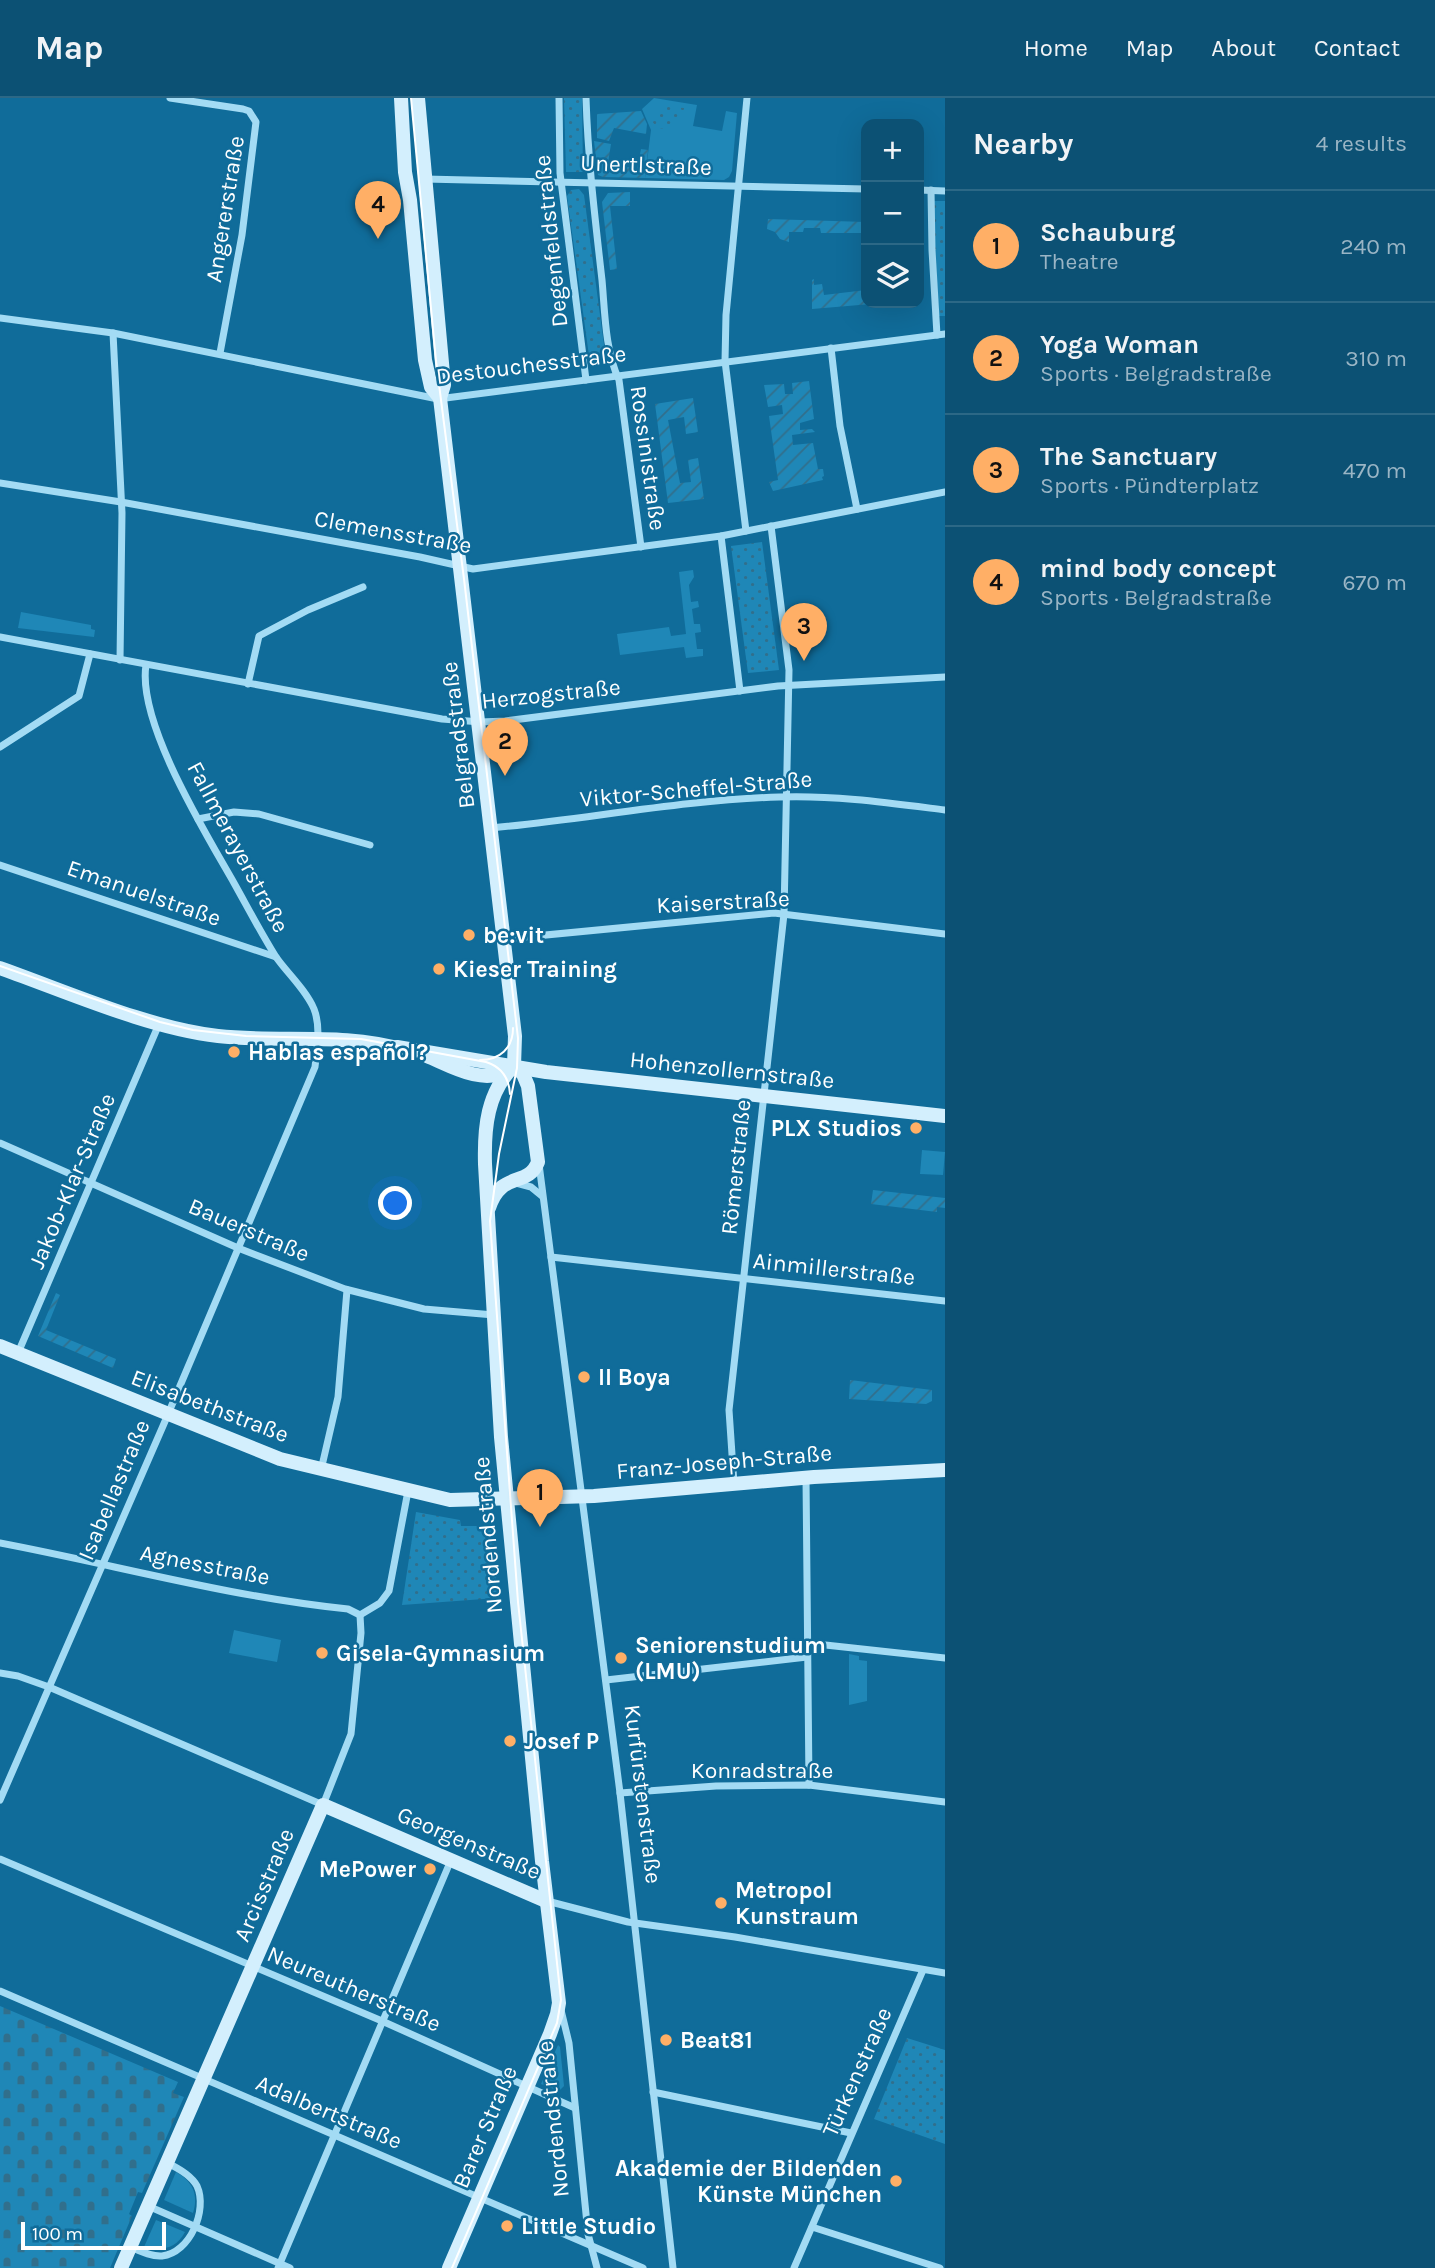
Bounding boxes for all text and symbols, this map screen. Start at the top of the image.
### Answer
text: Map [35,29,103,67]
text: Home [1024,34,1088,62]
text: Map [1126,34,1173,62]
text: About [1211,34,1276,62]
text: Contact [1314,34,1400,62]
map controls [861,119,924,308]
button: + [861,119,924,182]
text: Nearby [973,126,1073,162]
text: 4 results [1315,130,1407,157]
street label: Angererstraße [200,134,250,284]
street label: Unertlstraße [580,149,712,181]
street label: Degenfeldstraße [529,154,573,328]
pin: 4 [355,181,401,239]
button: − [861,182,924,245]
text: Schauburg [1040,217,1175,248]
text: 1 [992,233,1000,260]
text: 240 m [1340,233,1407,260]
button: layers [861,245,924,308]
text: Theatre [1040,248,1119,275]
text: Yoga Woman [1040,329,1199,360]
street label: Destouchesstraße [434,340,628,390]
text: 2 [989,345,1003,372]
text: 310 m [1345,345,1407,372]
text: Sports · Belgradstraße [1040,360,1272,387]
street label: Rossinistraße [624,384,672,532]
text: The Sanctuary [1040,441,1217,472]
text: 3 [989,457,1003,484]
text: 470 m [1343,457,1407,484]
text: Sports · Pündterplatz [1040,472,1259,499]
street label: Clemensstraße [312,505,474,559]
text: mind body concept [1040,553,1277,584]
text: 4 [989,569,1003,596]
text: 670 m [1342,569,1407,596]
text: Sports · Belgradstraße [1040,584,1272,611]
pin: 3 [781,603,827,661]
street label: Belgradstraße [436,660,480,810]
street label: Herzogstraße [480,673,622,715]
pin: 2 [482,718,528,776]
street label: Fallmerayerstraße [182,757,294,937]
street label: Viktor-Scheffel-Straße [579,765,813,813]
street label: Emanuelstraße [64,854,224,932]
street label: Kaiserstraße [656,885,790,919]
place label: be:vit [483,922,544,949]
marker: be:vit [461,927,477,943]
place label: Kieser Training [453,956,617,983]
marker: Kieser Training [431,961,447,977]
place label: Hablas español? [248,1039,428,1066]
marker: Hablas español? [226,1044,242,1060]
street label: Hohenzollernstraße [628,1046,836,1094]
street label: Jakob-Klar-Straße [23,1089,121,1273]
street label: Römerstraße [715,1098,757,1236]
place label: PLX Studios [771,1115,902,1142]
marker: PLX Studios [908,1120,924,1136]
your location [378,1186,412,1220]
street label: Bauerstraße [185,1192,313,1268]
street label: Ainmillerstraße [752,1247,916,1291]
street label: Elisabethstraße [127,1364,293,1448]
place label: Il Boya [598,1364,671,1391]
marker: Il Boya [576,1369,592,1385]
street label: Isabellastraße [72,1416,156,1564]
street label: Franz-Joseph-Straße [615,1439,833,1485]
street label: Nordendstraße [468,1456,508,1614]
pin: 1 [517,1469,563,1527]
street label: Agnesstraße [138,1539,272,1591]
place label: Seniorenstudium (LMU) [635,1632,826,1685]
place label: Gisela-Gymnasium [336,1640,545,1667]
marker: Gisela-Gymnasium [314,1645,330,1661]
marker: Seniorenstudium (LMU) [613,1650,629,1666]
street label: Kurfürstenstraße [619,1703,667,1885]
place label: Josef P [524,1728,599,1755]
marker: Josef P [502,1733,518,1749]
street label: Konradstraße [691,1757,833,1784]
street label: Georgenstraße [393,1801,545,1885]
street label: Arcisstraße [228,1825,300,1945]
place label: MePower [319,1856,416,1883]
marker: MePower [422,1861,438,1877]
place label: Metropol Kunstraum [735,1877,859,1930]
marker: Metropol Kunstraum [713,1895,729,1911]
street label: Neureutherstraße [263,1940,445,2038]
street label: Türkenstraße [817,2003,897,2141]
place label: Beat81 [680,2027,753,2054]
marker: Beat81 [658,2032,674,2048]
street label: Nordendstraße [531,2039,575,2199]
street label: Barer Straße [447,2062,523,2192]
street label: Adalbertstraße [252,2069,406,2155]
place label: Akademie der Bildenden Künste München [615,2155,882,2208]
marker: Akademie der Bildenden Künste München [888,2173,904,2189]
place label: Little Studio [521,2213,656,2240]
marker: Little Studio [499,2218,515,2234]
scale bar [21,2219,166,2251]
text: 100 m [32,2223,83,2245]

